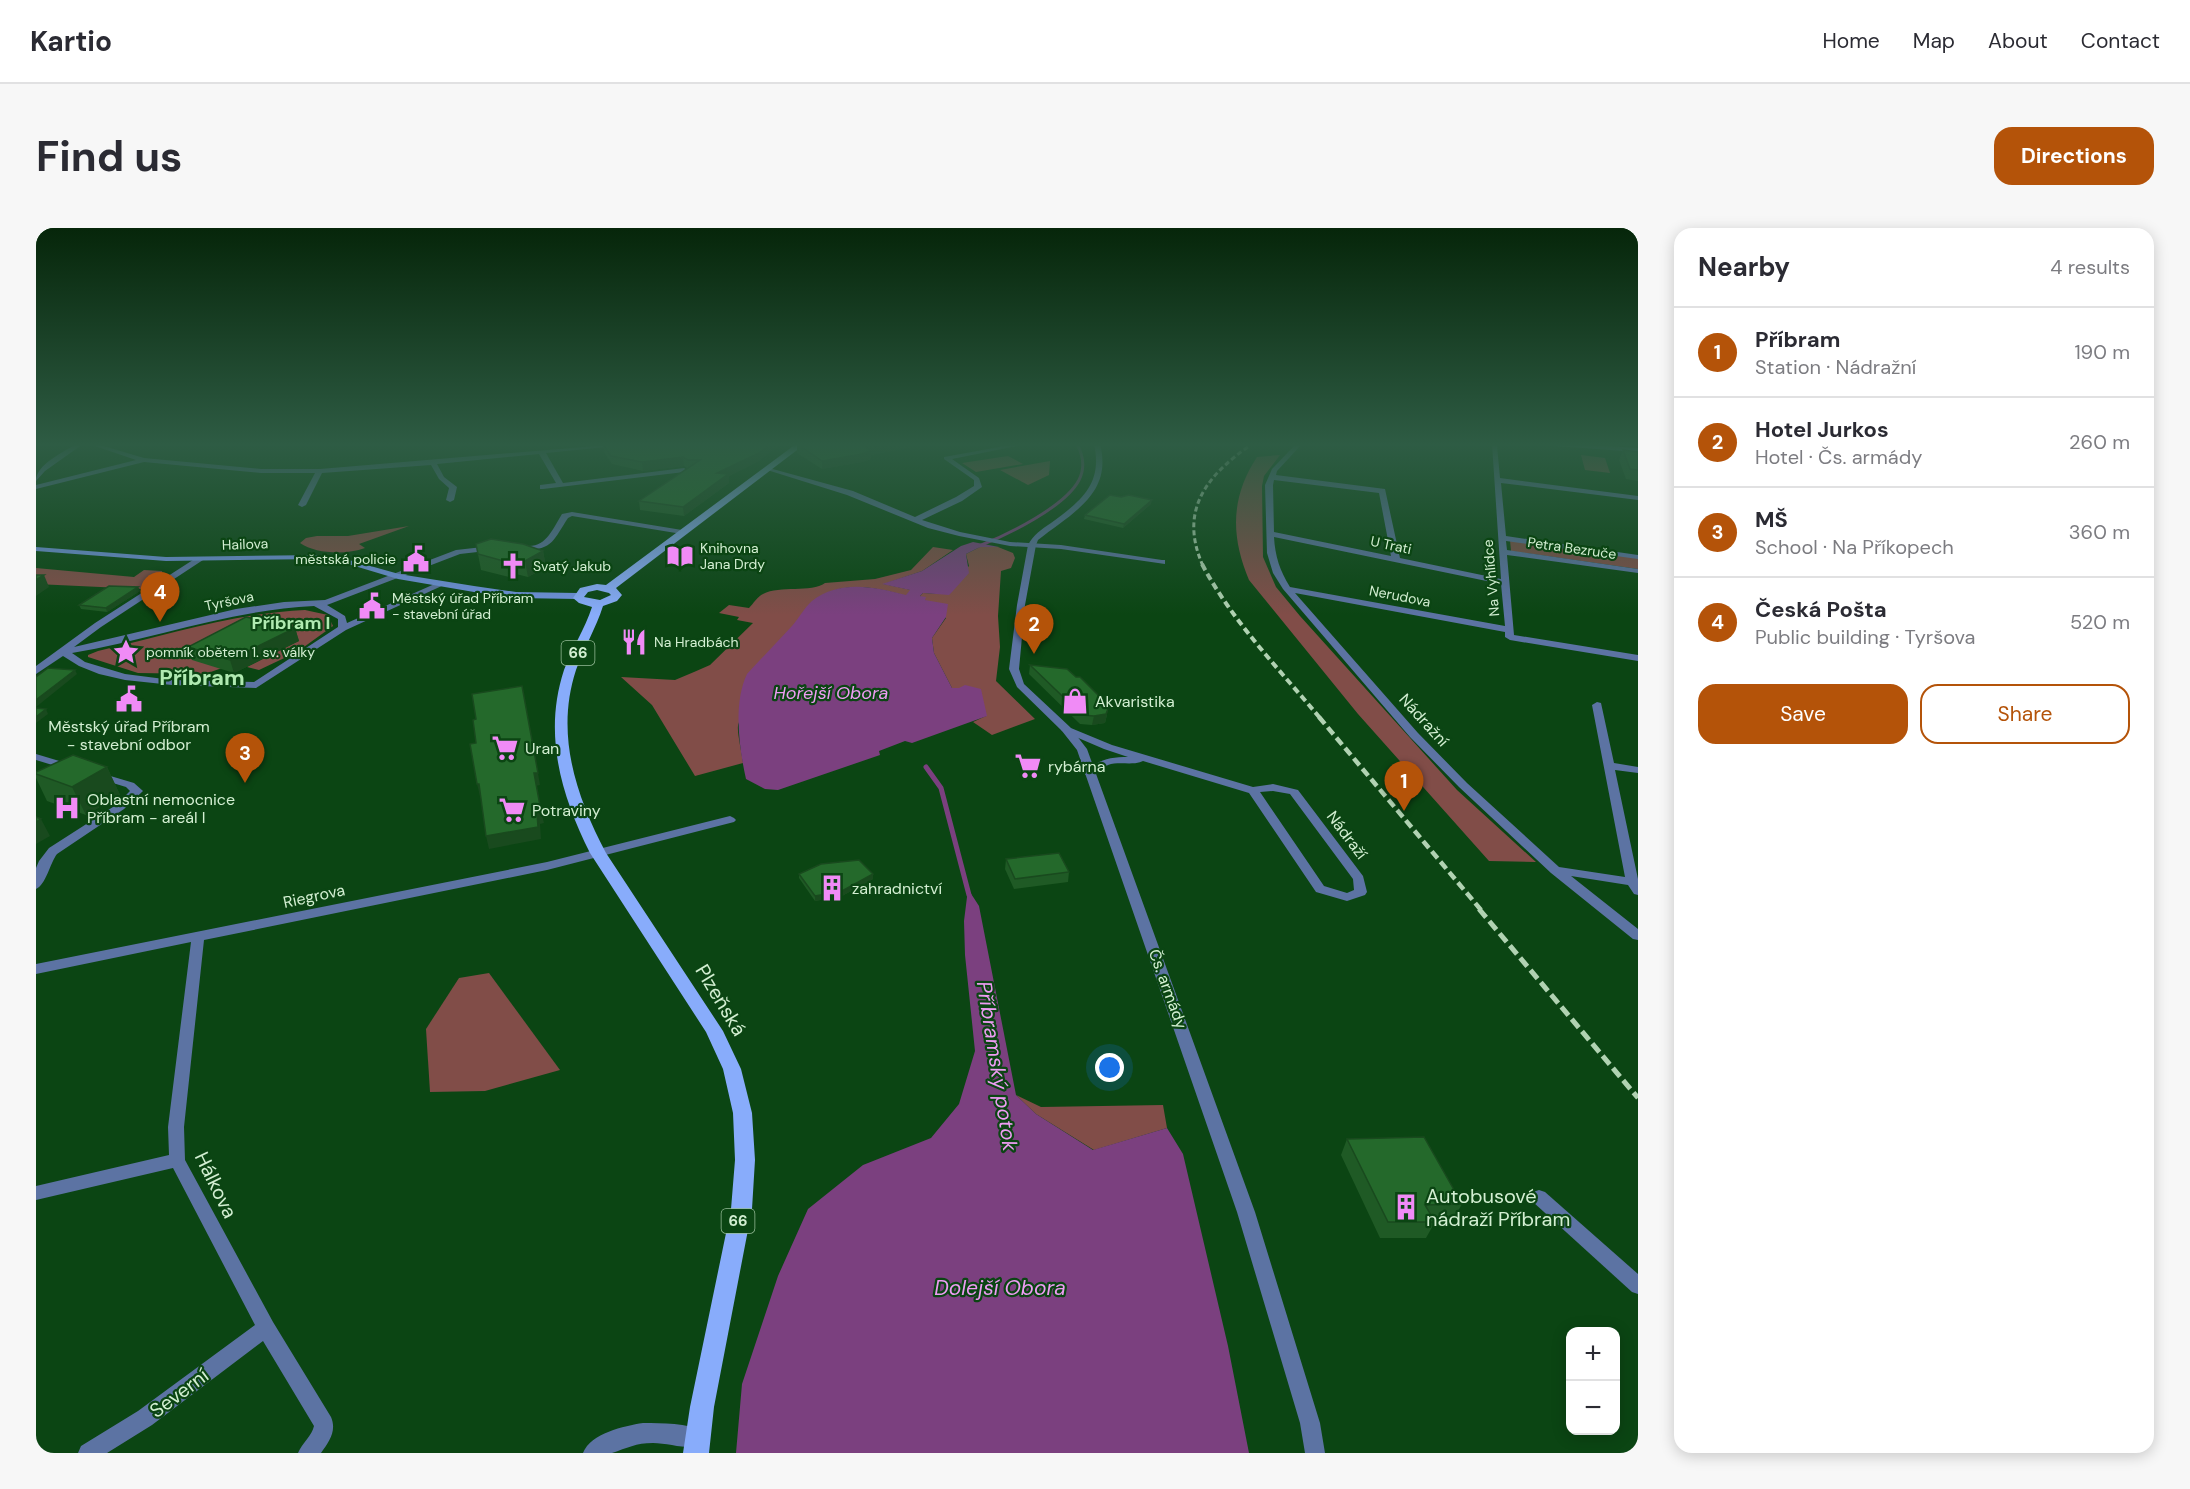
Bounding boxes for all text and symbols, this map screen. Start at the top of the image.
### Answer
text: Kartio [30,23,112,60]
text: Home [1822,27,1880,55]
text: Map [1913,27,1955,55]
text: About [1988,27,2048,55]
text: Contact [2081,27,2160,55]
button: Directions [1994,127,2154,185]
text: Find us [36,129,182,184]
text: Nearby [1698,250,1790,284]
text: 4 results [2050,254,2130,280]
text: Příbram [1755,325,1840,354]
text: 1 [1714,339,1721,365]
text: 190 m [2074,339,2130,365]
text: Station · Nádražní [1755,354,1916,380]
text: Hotel Jurkos [1755,415,1889,444]
text: 2 [1712,429,1723,455]
text: 260 m [2069,429,2130,455]
text: Hotel · Čs. armády [1755,444,1922,470]
text: MŠ [1755,505,1788,534]
text: 3 [1711,519,1724,545]
text: 360 m [2069,519,2130,545]
street label: U Trati [1369,532,1413,558]
street label: Petra Bezruče [1526,533,1618,563]
street label: Hailova [222,534,268,554]
text: School · Na Příkopech [1755,534,1954,560]
place label: Knihovna Jana Drdy [700,539,765,573]
street label: Na Vyhlídce [1479,539,1503,617]
library icon: Knihovna Jana Drdy [665,541,695,571]
public building icon: městská policie [401,544,431,574]
place label: městská policie [295,550,396,568]
church icon: Svatý Jakub [498,551,528,581]
place label: Svatý Jakub [533,557,611,575]
pin: 4 [140,572,180,622]
street label: Nerudova [1368,581,1432,611]
street label: Tyršova [203,587,255,615]
place label: Městský úřad Příbram - stavební úřad [392,589,533,623]
public building icon: Městský úřad Příbram - stavební úřad [357,591,387,621]
text: Česká Pošta [1755,595,1887,624]
pin: 2 [1014,604,1054,654]
text: 4 [1711,609,1724,635]
text: 520 m [2070,609,2130,635]
district label: Příbram I [252,611,330,635]
text: Public building · Tyršova [1755,624,1975,650]
restaurant icon: Na Hradbách [619,627,649,657]
place label: Na Hradbách [654,633,739,651]
place icon: pomník obětem 1. sv. války [111,637,141,667]
road number: 66 [562,641,594,665]
place label: pomník obětem 1. sv. války [146,643,315,661]
district label: Příbram [159,663,245,692]
water label: Hořejší Obora [774,681,889,705]
public building icon: Městský úřad Příbram - stavební odbor [114,684,144,714]
button: Save [1698,684,1908,744]
button: Share [1920,684,2130,744]
shop icon: Akvaristika [1060,686,1090,716]
street label: Nádražní [1395,689,1454,751]
place label: Akvaristika [1095,691,1175,712]
place label: Městský úřad Příbram - stavební odbor [48,716,210,755]
supermarket icon: Uran [490,733,520,763]
pin: 3 [226,734,264,783]
place label: Uran [525,738,559,759]
supermarket icon: rybárna [1013,751,1043,781]
place label: rybárna [1048,756,1105,777]
pin: 1 [1384,762,1424,811]
place label: Oblastní nemocnice Příbram - areál I [87,789,235,828]
hospital icon: Oblastní nemocnice Příbram - areál I [52,793,82,823]
supermarket icon: Potraviny [497,795,527,825]
place label: Potraviny [532,800,601,821]
street label: Nádraží [1322,807,1372,864]
building icon: zahradnictví [817,873,847,903]
place label: zahradnictví [852,878,943,899]
street label: Riegrova [281,879,347,913]
street label: Čs. armády [1144,946,1192,1032]
street label: Plzeňská [690,959,752,1041]
water label: Příbramský potok [970,979,1024,1153]
your location [1095,1053,1124,1082]
street label: Hálkova [189,1148,243,1222]
place label: Autobusové nádraží Příbram [1426,1183,1570,1232]
building icon: Autobusové nádraží Příbram [1391,1192,1421,1222]
road number: 66 [722,1209,754,1233]
water label: Dolejší Obora [934,1274,1066,1302]
map controls [1566,1327,1620,1435]
button: + [1566,1327,1620,1381]
street label: Severní [144,1362,214,1424]
button: − [1566,1381,1620,1435]

